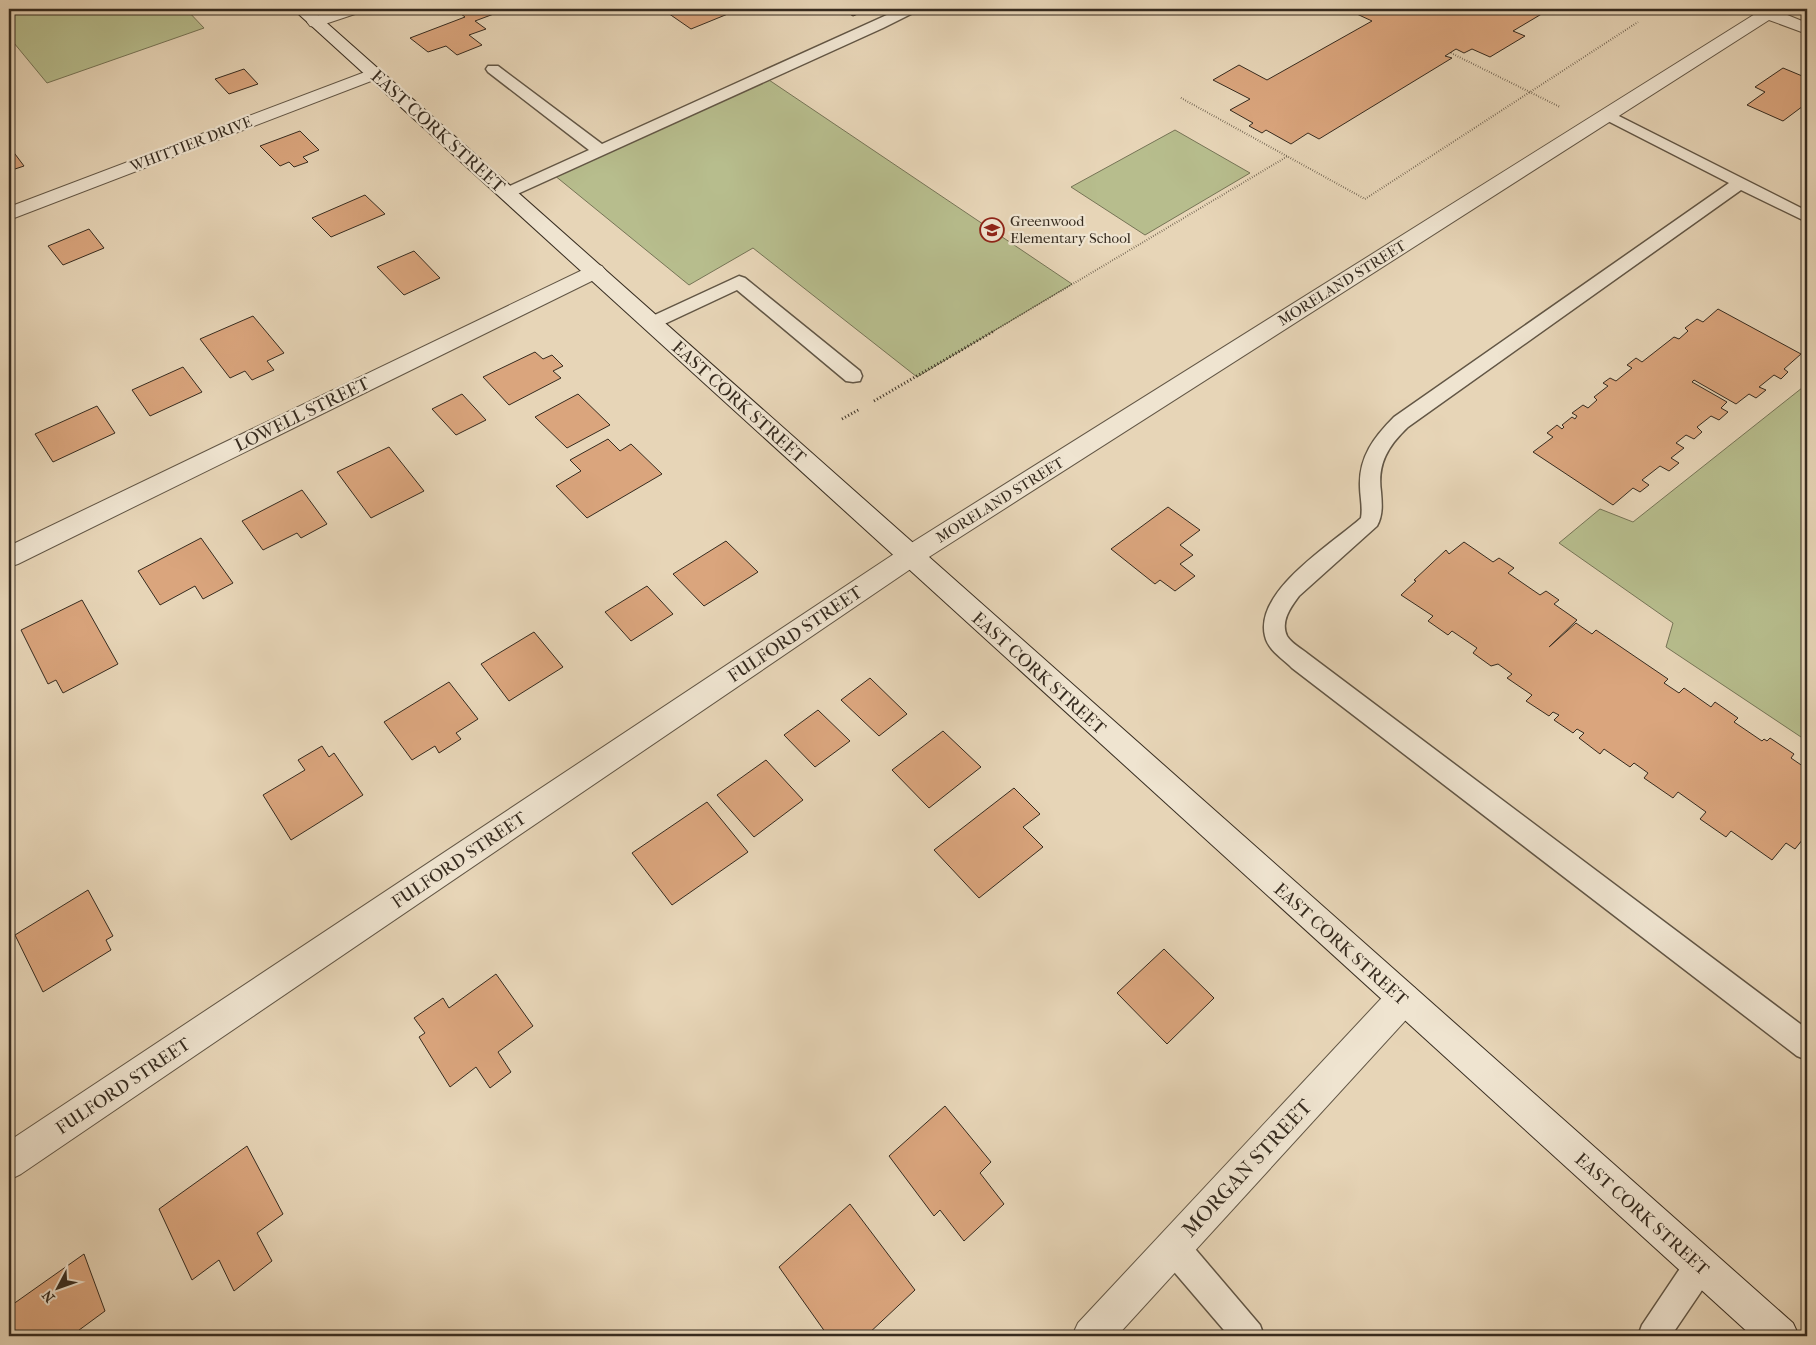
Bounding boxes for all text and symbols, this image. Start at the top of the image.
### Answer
street label: EAST CORK STREET [366,66,510,198]
street label: WHITTIER DRIVE [127,112,254,176]
place label: Greenwood Elementary School [1010,212,1131,247]
school or university icon: Greenwood Elementary School [979,217,1005,243]
street label: MORELAND STREET [1275,236,1410,330]
street label: EAST CORK STREET [667,337,811,469]
street label: LOWELL STREET [231,372,374,456]
street label: MORELAND STREET [933,453,1068,547]
street label: FULFORD STREET [724,581,867,687]
street label: EAST CORK STREET [967,608,1111,740]
street label: FULFORD STREET [388,807,531,913]
street label: EAST CORK STREET [1269,879,1413,1011]
street label: FULFORD STREET [52,1033,195,1139]
street label: MORGAN STREET [1177,1094,1317,1242]
street label: EAST CORK STREET [1570,1149,1714,1281]
north arrow [32,1262,82,1312]
text: N [38,1286,58,1306]

